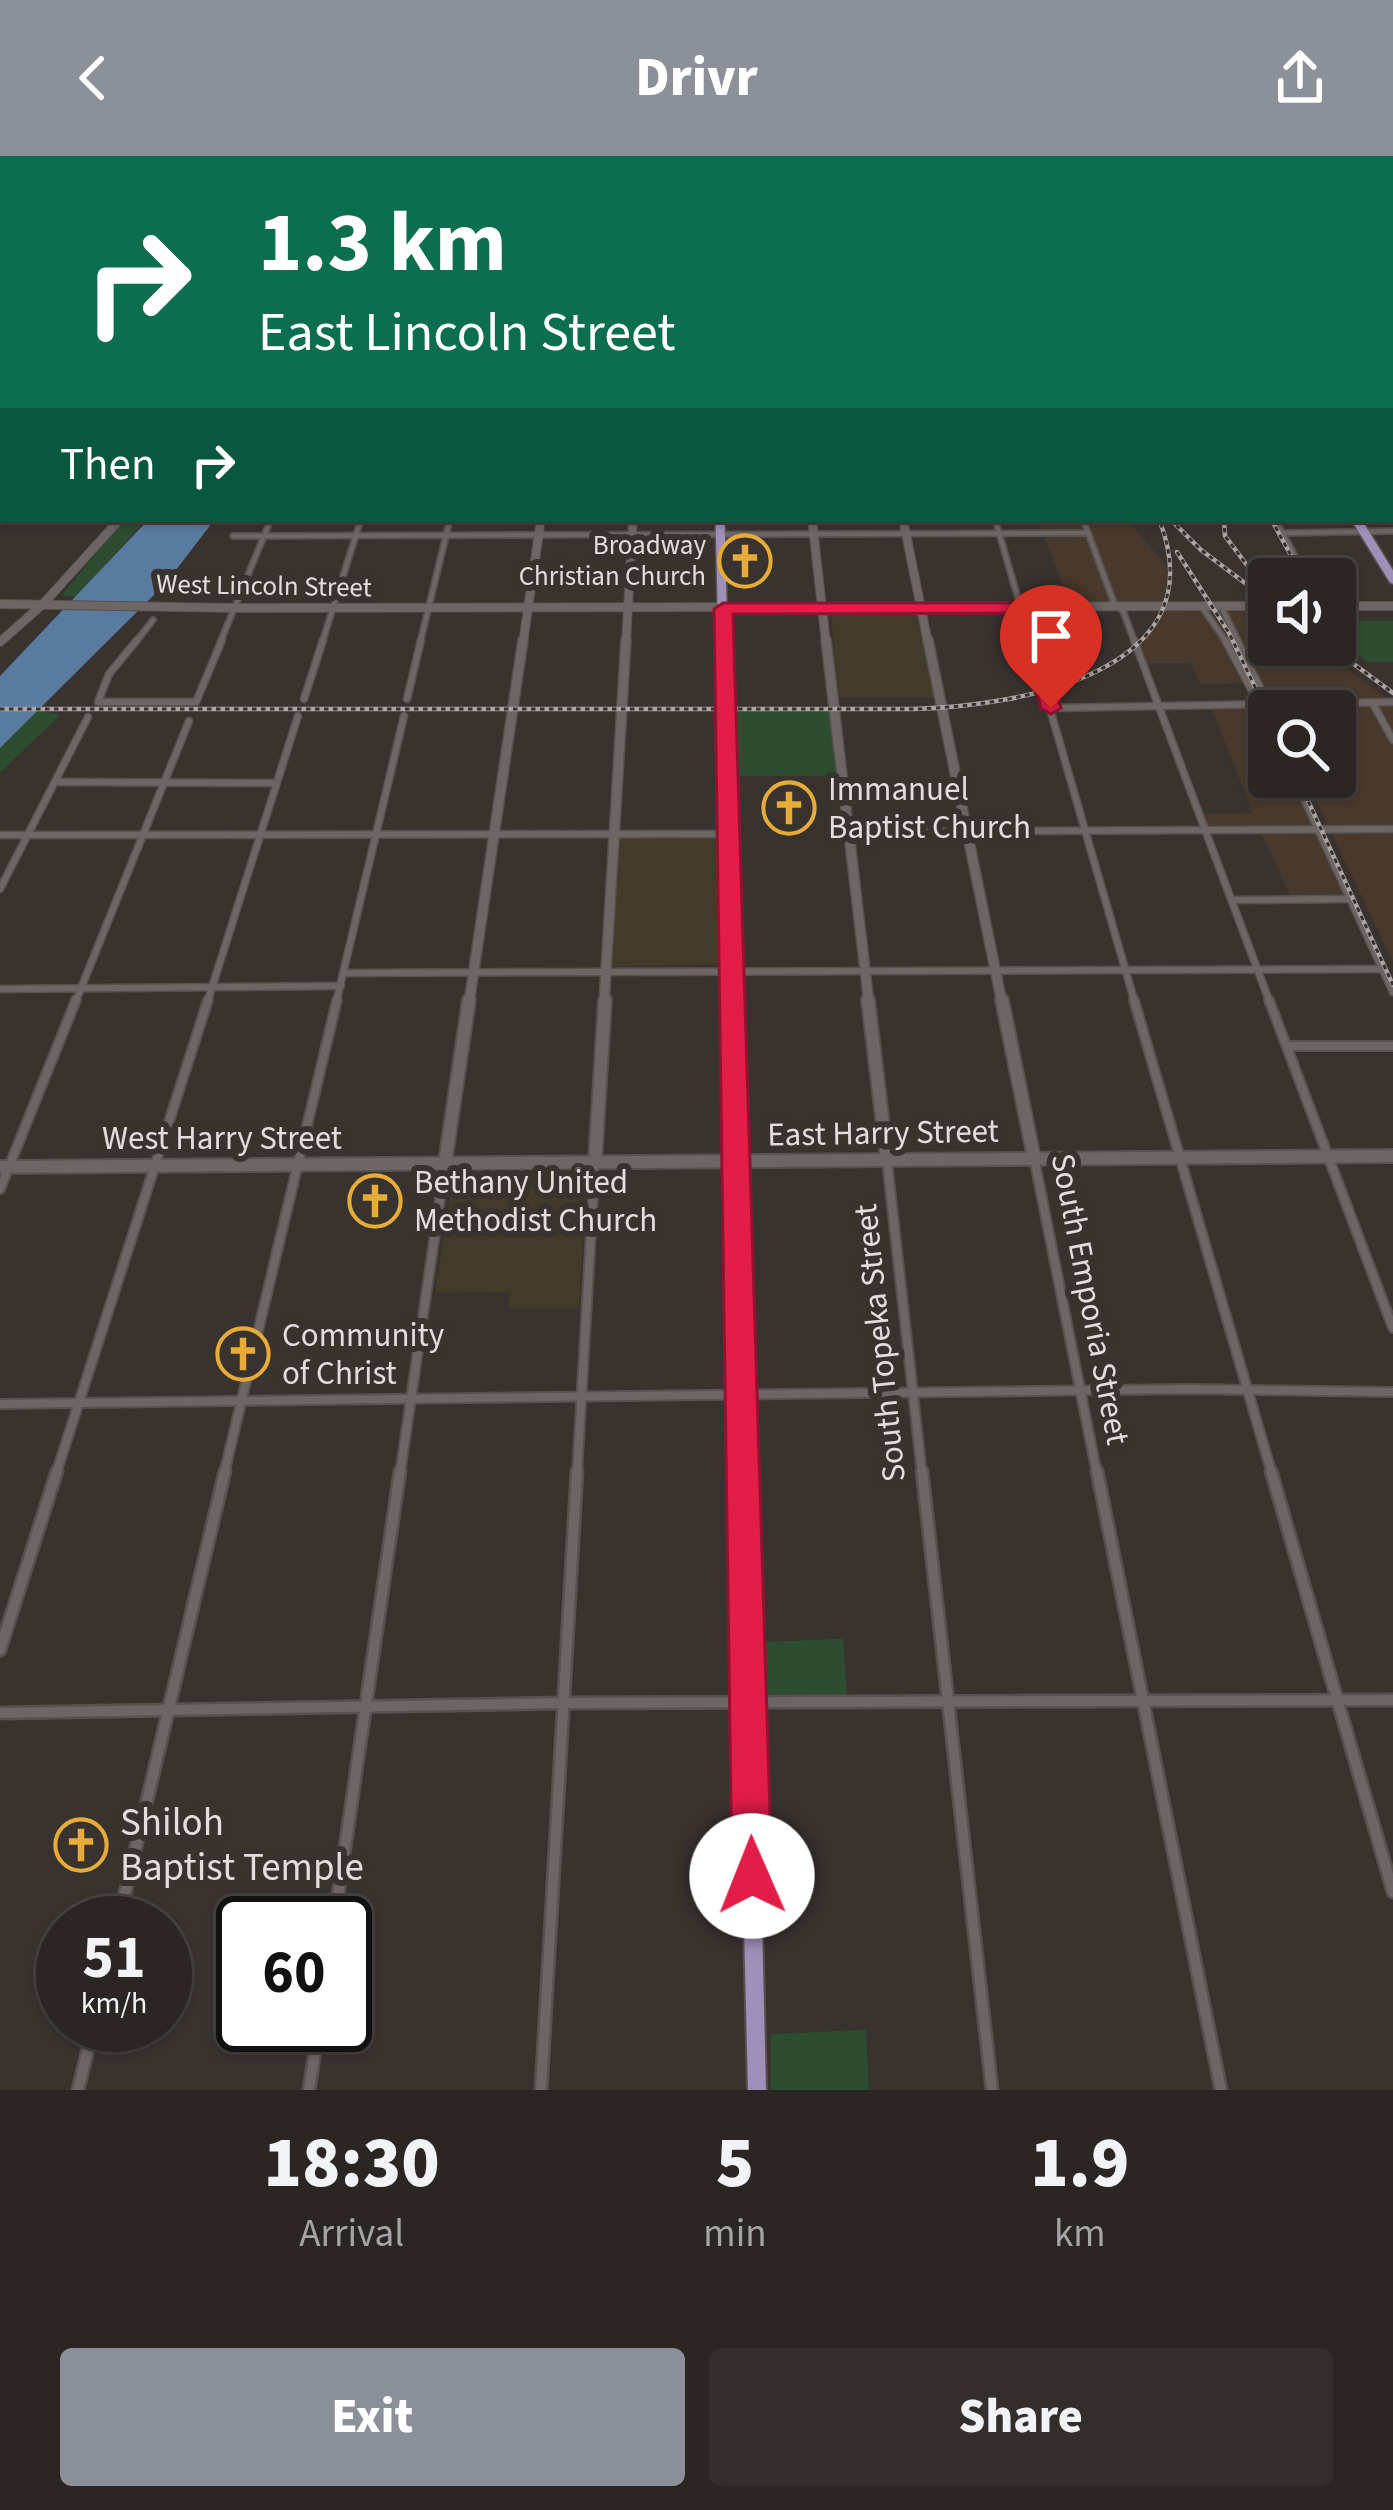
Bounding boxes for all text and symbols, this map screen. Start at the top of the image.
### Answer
text: Drivr [635,40,758,117]
icon: back [60,45,126,111]
icon: share [1267,45,1333,111]
text: 1.3 km [258,184,507,304]
icon: right [60,204,216,360]
text: East Lincoln Street [258,295,675,372]
icon: right [180,432,246,498]
text: Then [60,433,156,497]
place label: Broadway Christian Church [519,526,706,596]
church icon: Broadway Christian Church [717,533,773,589]
map controls [1248,558,1356,798]
button: sound [1248,558,1356,666]
street label: West Lincoln Street [156,565,372,607]
pin [1000,585,1102,708]
icon: arrive [1018,603,1084,669]
button: search [1248,690,1356,798]
place label: Immanuel Baptist Church [828,766,1031,851]
church icon: Immanuel Baptist Church [761,780,817,836]
street label: East Harry Street [767,1107,999,1159]
street label: West Harry Street [102,1115,342,1162]
street label: South Emporia Street [1039,1149,1141,1449]
place label: Bethany United Methodist Church [414,1159,657,1244]
church icon: Bethany United Methodist Church [347,1173,403,1229]
street label: South Topeka Street [842,1202,918,1484]
place label: Community of Christ [282,1312,445,1397]
church icon: Community of Christ [215,1326,271,1382]
place label: Shiloh Baptist Temple [120,1795,364,1896]
position arrow [689,1813,815,1939]
church icon: Shiloh Baptist Temple [53,1817,109,1873]
speed limit sign: 60 [216,1896,372,2052]
text: 51 [82,1916,146,2001]
text: km/h [81,1982,147,2025]
text: 18:30 [264,2112,440,2215]
text: 5 [716,2112,754,2215]
text: 1.9 [1030,2112,1129,2215]
text: Arrival [299,2206,404,2262]
text: min [703,2206,767,2262]
text: km [1054,2206,1106,2262]
button: Exit [60,2348,685,2486]
button: Share [709,2348,1333,2486]

